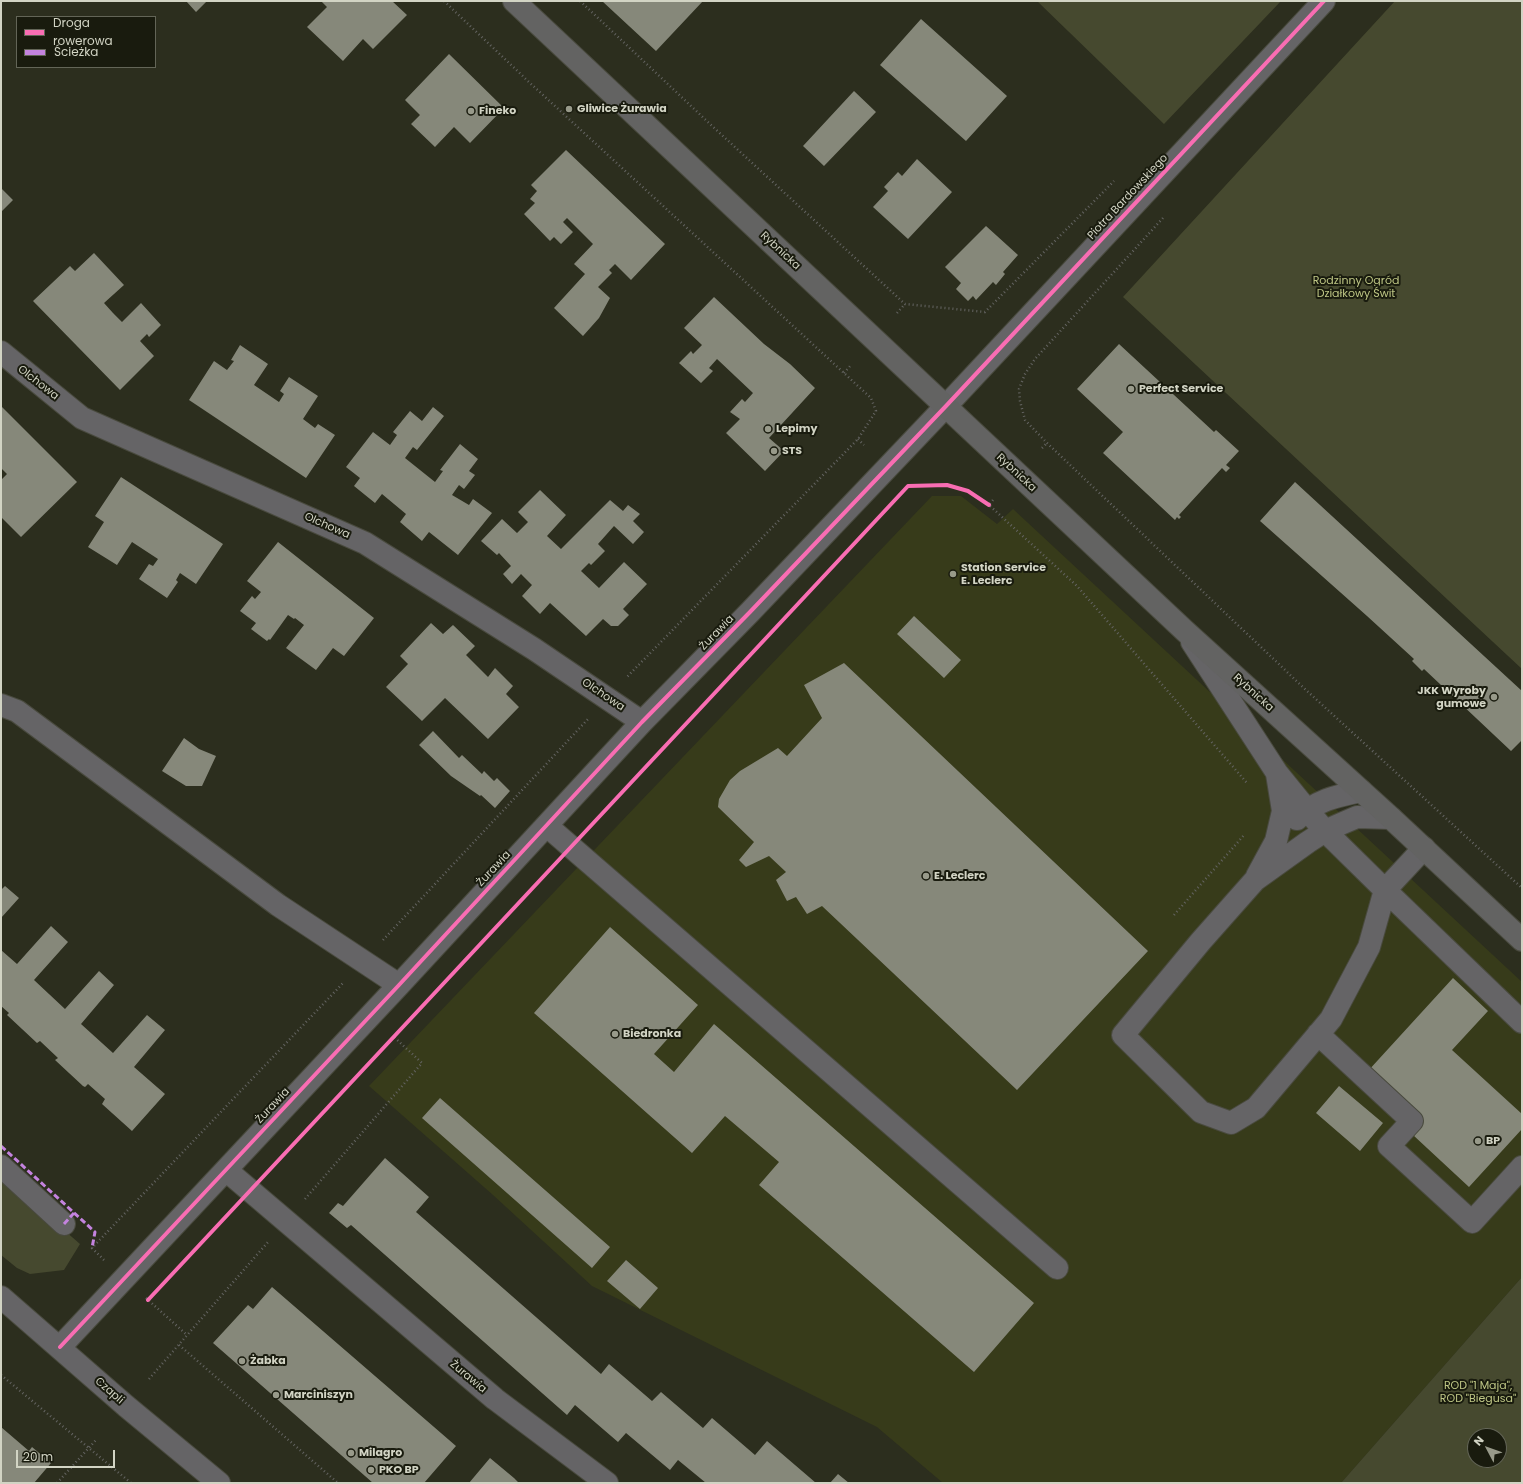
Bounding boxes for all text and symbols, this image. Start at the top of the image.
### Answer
text: Droga rowerowa [53,14,113,49]
legend [16,16,156,68]
text: Ścieżka [54,43,98,60]
place label: Gliwice Żurawia [577,102,667,116]
place label: Fineko [479,104,516,118]
marker: Gliwice Żurawia [564,104,574,114]
marker: Fineko [466,106,476,116]
street label: Piotra Bardowskiego [1085,152,1171,242]
street label: Rybnicka [757,229,803,273]
park label: Rodzinny Ogród Działkowy Świt [1313,274,1399,300]
street label: Olchowa [15,363,61,403]
place label: Perfect Service [1139,382,1223,396]
marker: Perfect Service [1126,384,1136,394]
place label: Lepimy [776,422,817,436]
marker: Lepimy [763,424,773,434]
place label: STS [782,444,802,458]
marker: STS [769,446,779,456]
street label: Rybnicka [993,451,1039,495]
street label: Olchowa [302,510,352,542]
place label: Station Service E. Leclerc [961,561,1046,587]
marker: Station Service E. Leclerc [948,569,958,579]
street label: Żurawia [697,613,737,653]
street label: Rybnicka [1230,671,1276,715]
street label: Olchowa [579,676,627,714]
place label: JKK Wyroby gumowe [1417,684,1486,710]
marker: JKK Wyroby gumowe [1489,692,1499,702]
street label: Żurawia [474,849,514,889]
place label: E. Leclerc [934,869,985,883]
marker: E. Leclerc [921,871,931,881]
place label: Biedronka [623,1027,681,1041]
marker: Biedronka [610,1029,620,1039]
street label: Żurawia [253,1086,293,1126]
place label: BP [1486,1134,1500,1148]
marker: BP [1473,1136,1483,1146]
place label: Żabka [250,1354,286,1368]
marker: Żabka [237,1356,247,1366]
street label: Żurawia [447,1358,489,1396]
street label: Czapli [92,1375,126,1407]
park label: ROD "1 Maja", ROD "Biegusa" [1440,1379,1516,1405]
place label: Marciniszyn [284,1388,353,1402]
marker: Marciniszyn [271,1390,281,1400]
north arrow [1467,1428,1507,1468]
text: N [1470,1432,1487,1449]
scale bar [18,1442,117,1468]
place label: Milagro [359,1446,402,1460]
text: 20 m [23,1448,53,1465]
marker: Milagro [346,1448,356,1458]
place label: PKO BP [379,1463,419,1477]
marker: PKO BP [366,1465,376,1475]

